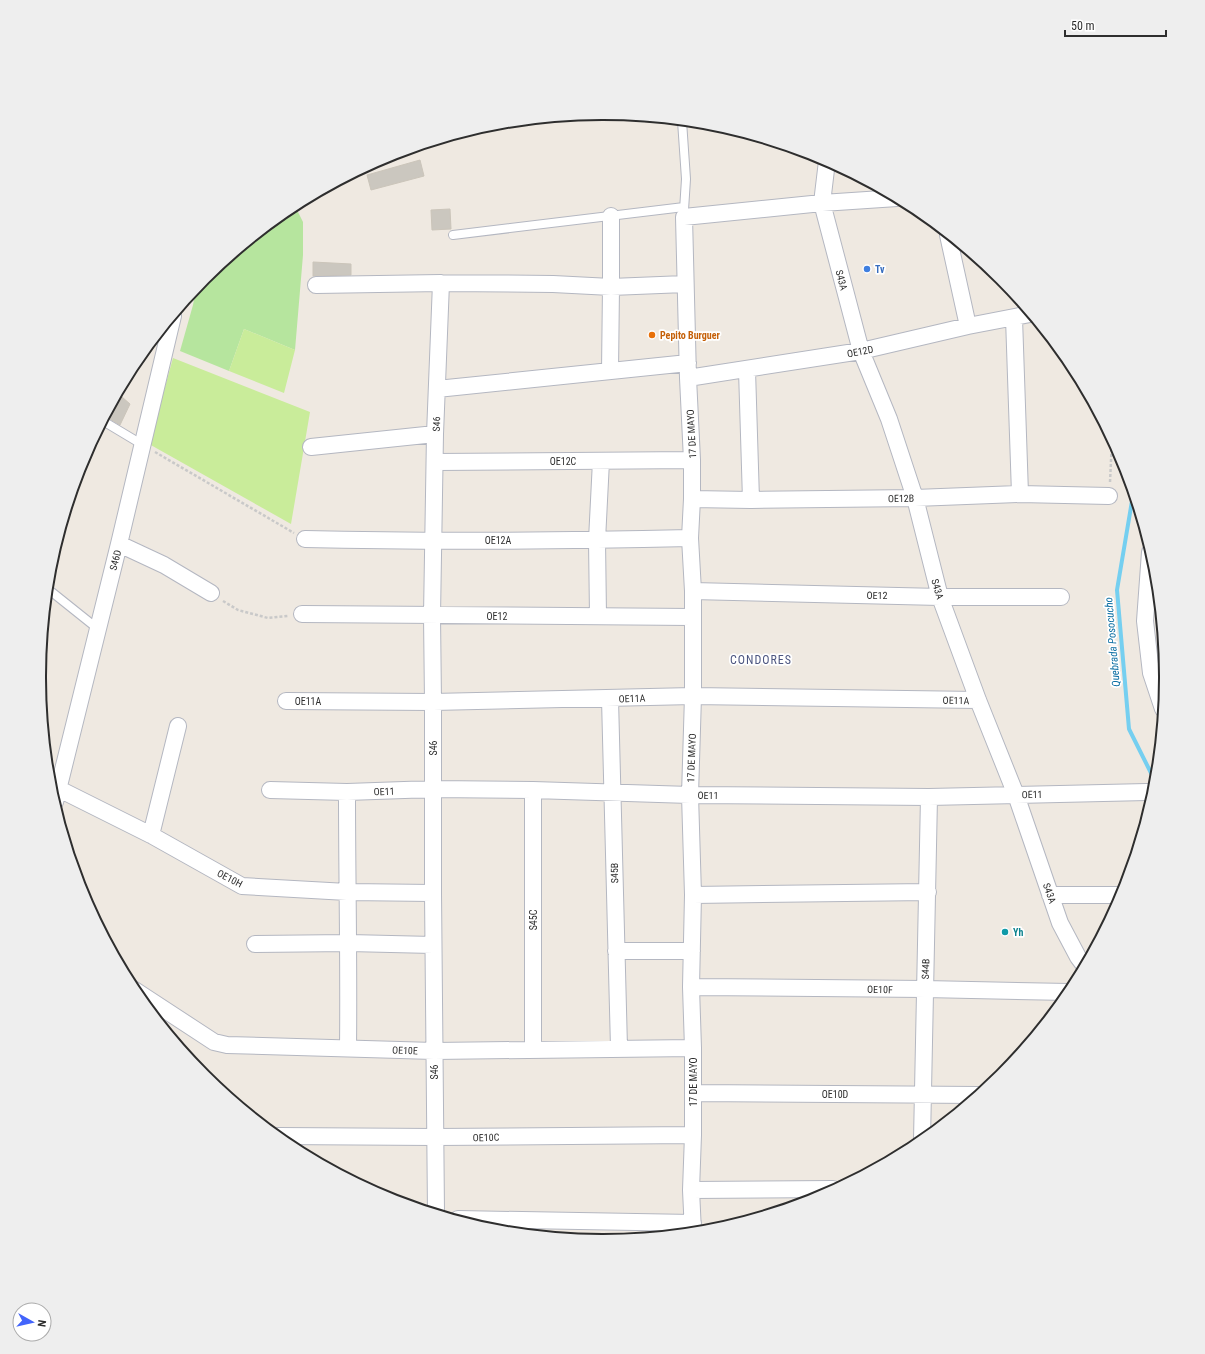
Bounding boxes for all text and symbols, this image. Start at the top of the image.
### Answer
scale bar [1065,12,1166,38]
text: 50 m [1071,19,1095,33]
marker: Tv [862,264,872,274]
place label: Tv [875,264,885,275]
street label: S43A [834,269,850,292]
marker: Pepito Burguer [647,330,657,340]
place label: Pepito Burguer [660,330,721,341]
street label: OE12D [846,344,874,359]
street label: 17 DE MAYO [685,409,698,459]
street label: S46 [431,416,442,432]
street label: OE12C [550,456,577,467]
street label: OE12B [888,493,914,504]
street label: OE12A [485,535,512,546]
street label: S46D [108,548,123,572]
street label: S43A [929,578,946,601]
street label: OE12 [866,590,888,601]
water label: Quebrada Posocucho [1102,597,1123,687]
street label: OE12 [487,611,507,622]
district label: CONDORES [730,653,792,667]
street label: OE11A [619,693,646,704]
street label: OE11A [943,695,970,706]
street label: OE11A [295,696,322,707]
street label: 17 DE MAYO [685,733,698,783]
street label: S46 [428,740,439,756]
street label: OE11 [373,786,395,797]
street label: OE11 [1021,789,1043,800]
street label: OE11 [697,790,719,801]
street label: S45B [609,863,620,883]
street label: OE10H [215,867,244,889]
street label: S43A [1041,882,1058,905]
street label: S45C [528,909,539,930]
marker: Yh [1000,927,1010,937]
place label: Yh [1013,927,1023,938]
street label: S44B [920,959,931,979]
street label: OE10F [867,984,893,995]
street label: OE10E [392,1045,418,1056]
street label: 17 DE MAYO [688,1057,699,1107]
street label: S46 [429,1064,440,1080]
street label: OE10D [822,1089,849,1100]
street label: OE10C [473,1132,500,1143]
north arrow [12,1302,52,1342]
text: N [34,1319,48,1328]

